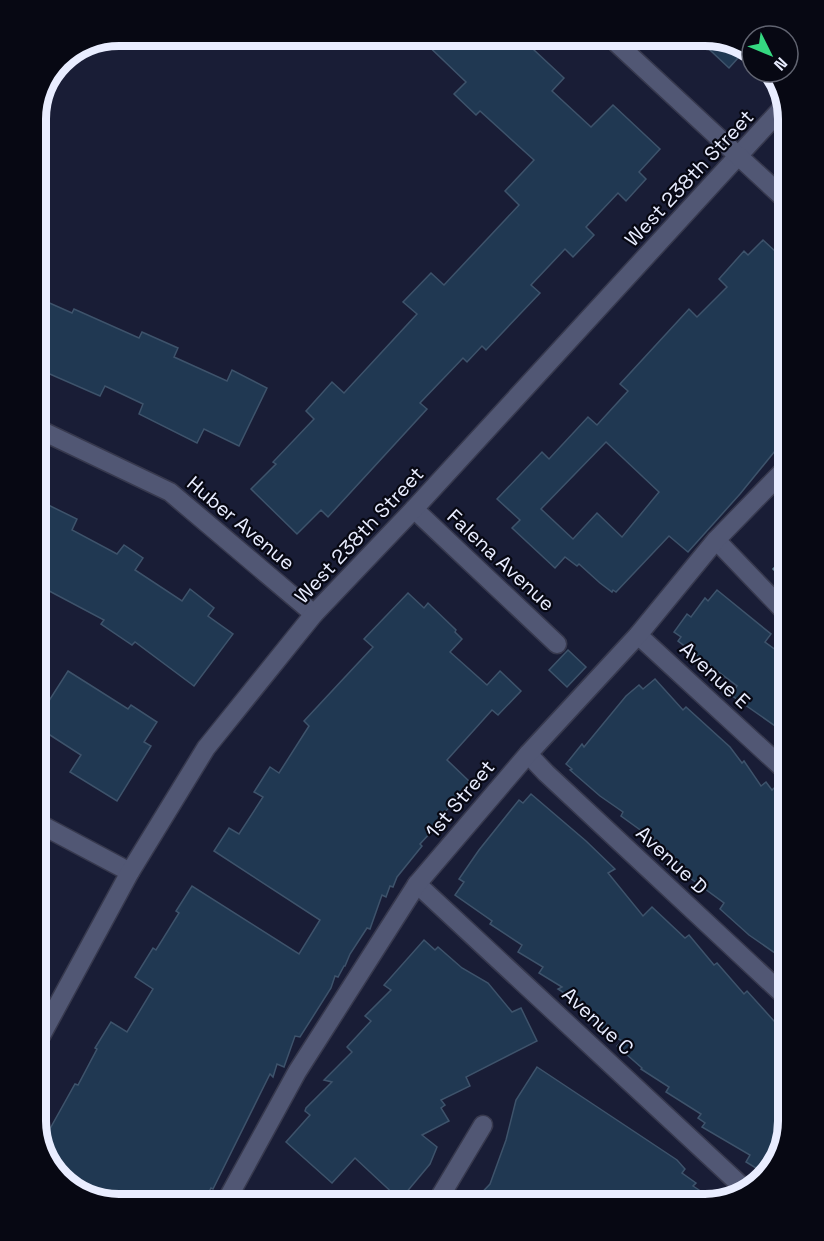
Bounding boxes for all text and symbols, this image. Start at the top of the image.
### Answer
north arrow [740,24,800,84]
text: N [769,53,792,75]
street label: West 238th Street [619,104,759,252]
street label: West 238th Street [289,461,429,609]
street label: Huber Avenue [182,470,300,576]
street label: Falena Avenue [442,503,560,617]
street label: Avenue E [674,636,756,714]
street label: 1st Street [420,755,500,843]
street label: Avenue D [631,820,713,900]
street label: Avenue C [557,981,639,1061]

